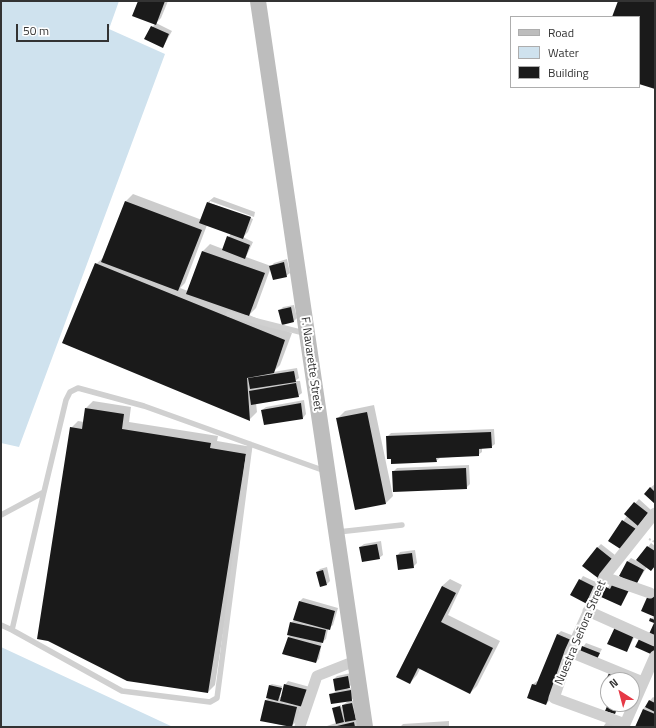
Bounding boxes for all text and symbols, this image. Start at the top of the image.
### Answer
scale bar [18,16,111,42]
legend [510,16,640,88]
text: 50 m [23,21,49,40]
text: Road [548,23,574,42]
text: Water [548,43,579,62]
text: Building [548,63,589,82]
street label: F. Navarette Street [297,316,325,412]
street label: Nuestra Señora Street [552,579,610,687]
north arrow [600,672,640,712]
text: N [606,674,621,692]

